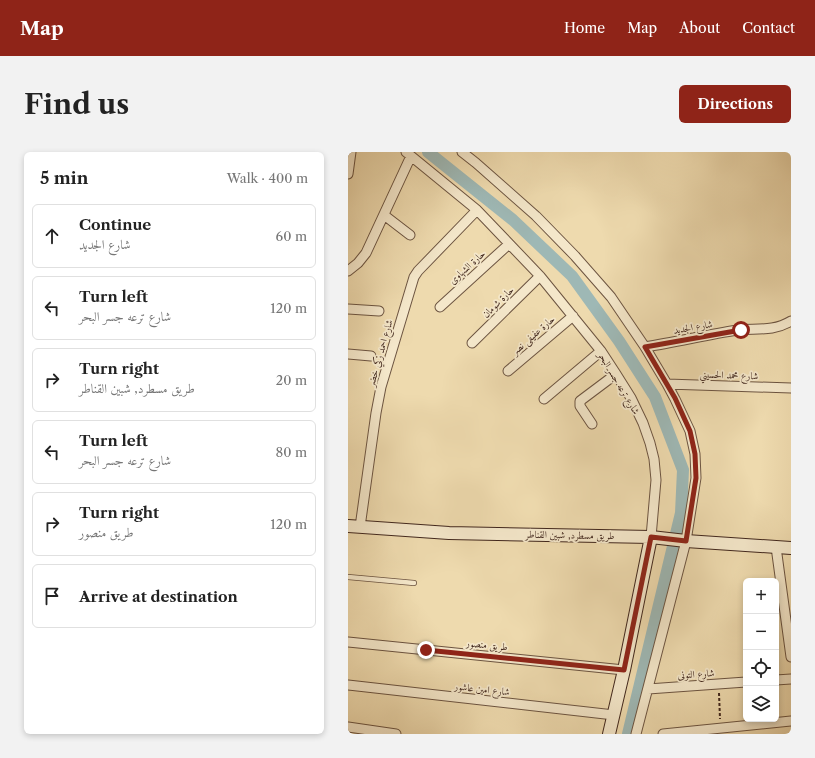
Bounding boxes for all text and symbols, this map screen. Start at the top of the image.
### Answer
text: Map [20,17,64,40]
text: Home [564,19,605,37]
text: Map [627,19,657,37]
text: About [679,19,720,37]
text: Contact [742,19,795,37]
button: Directions [679,85,791,123]
text: Find us [24,87,129,121]
text: 5 min [40,168,88,188]
text: Walk · 400 m [227,170,308,186]
text: Continue [79,215,151,234]
icon: ahead [41,225,63,247]
text: 60 m [276,228,307,244]
text: شارع الجديد [79,236,131,252]
street label: حارة الشهاوى [446,247,488,287]
street label: حارة شومان [479,283,517,321]
text: Turn left [79,287,148,306]
icon: left [41,297,63,319]
text: 120 m [270,300,307,316]
text: شارع ترعه جسر البحر [79,308,171,324]
street label: حارة عفيفى نصر [508,312,558,359]
street label: شارع الجديد [672,317,715,340]
street label: شارع احمد زكي خضر [364,318,399,390]
route start [732,321,750,339]
street label: شارع ترعه جسر البحر [592,348,643,419]
text: Turn right [79,359,159,378]
street label: شارع محمد الحسيني [699,367,759,386]
icon: right [41,369,63,391]
text: 20 m [276,372,307,388]
text: طريق مسطرد, شبين القناطر [79,380,195,396]
text: Turn left [79,431,148,450]
icon: left [41,441,63,463]
text: 80 m [275,444,307,460]
text: شارع ترعه جسر البحر [79,452,171,468]
text: Turn right [79,503,159,522]
icon: right [41,513,63,535]
text: 120 m [270,516,307,532]
text: طريق منصور [79,524,134,540]
street label: طريق مسطرد, شبين القناطر [524,528,615,542]
map controls [743,578,779,722]
button: + [743,578,779,614]
icon: arrive [41,585,63,607]
text: Arrive at destination [79,587,238,606]
button: − [743,614,779,650]
street label: طريق منصور [464,636,509,654]
route end [417,641,435,659]
button: locate [743,650,779,686]
street label: شارع التونى [677,666,716,685]
street label: شارع امين عاشور [452,680,511,701]
button: layers [743,686,779,722]

